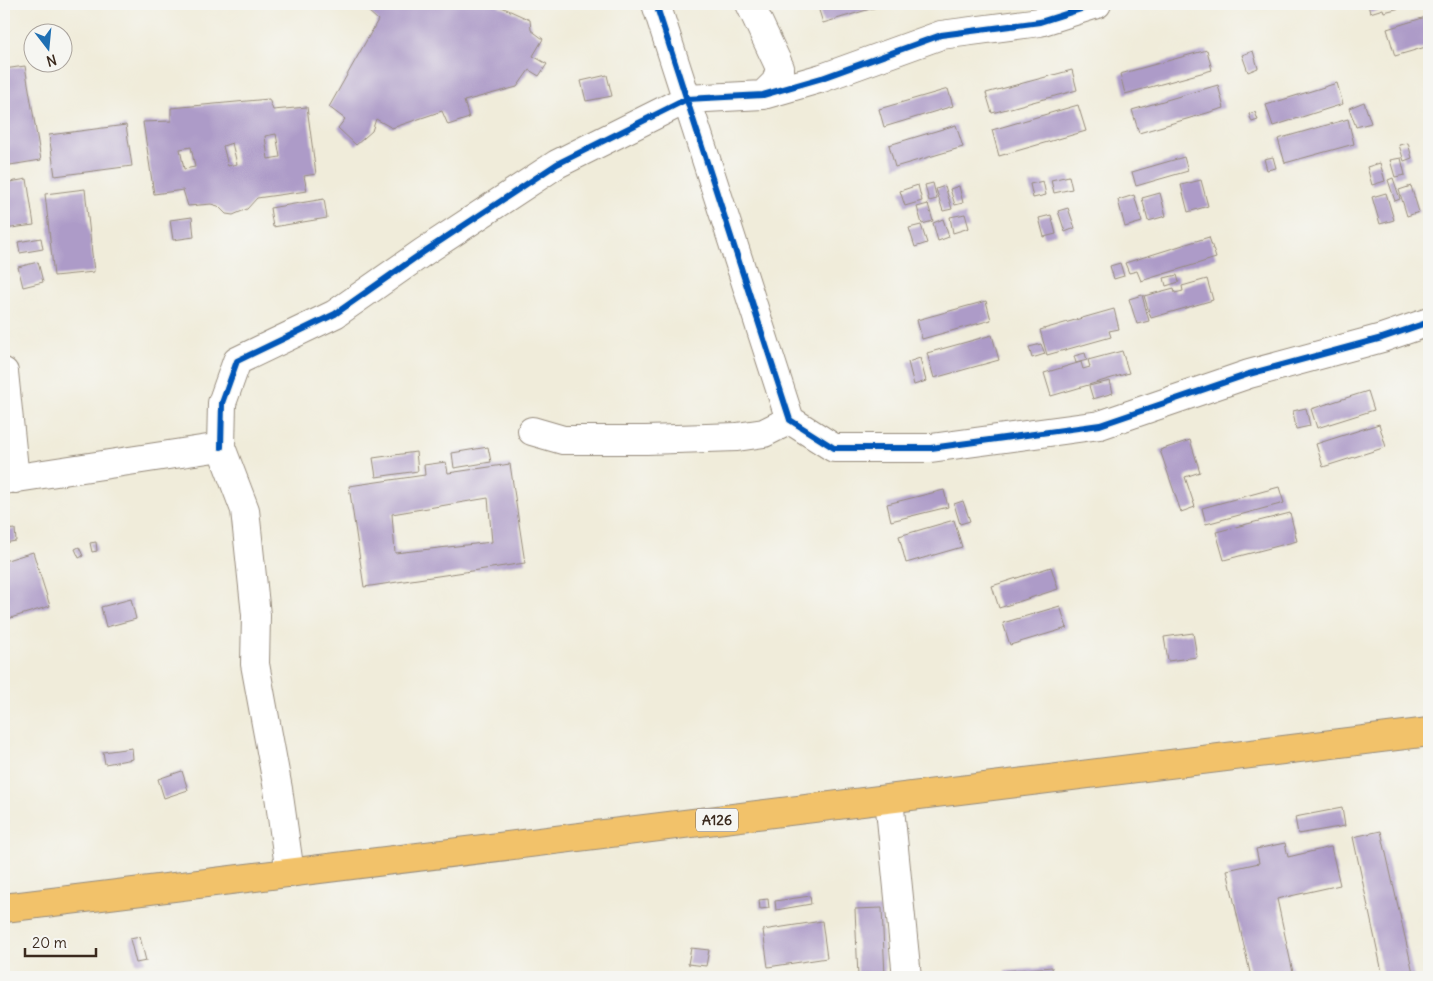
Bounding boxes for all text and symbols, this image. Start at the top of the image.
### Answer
north arrow [22,22,72,72]
text: N [44,51,59,70]
road number: A126 [696,808,738,832]
scale bar [25,926,96,958]
text: 20 m [32,933,67,952]

